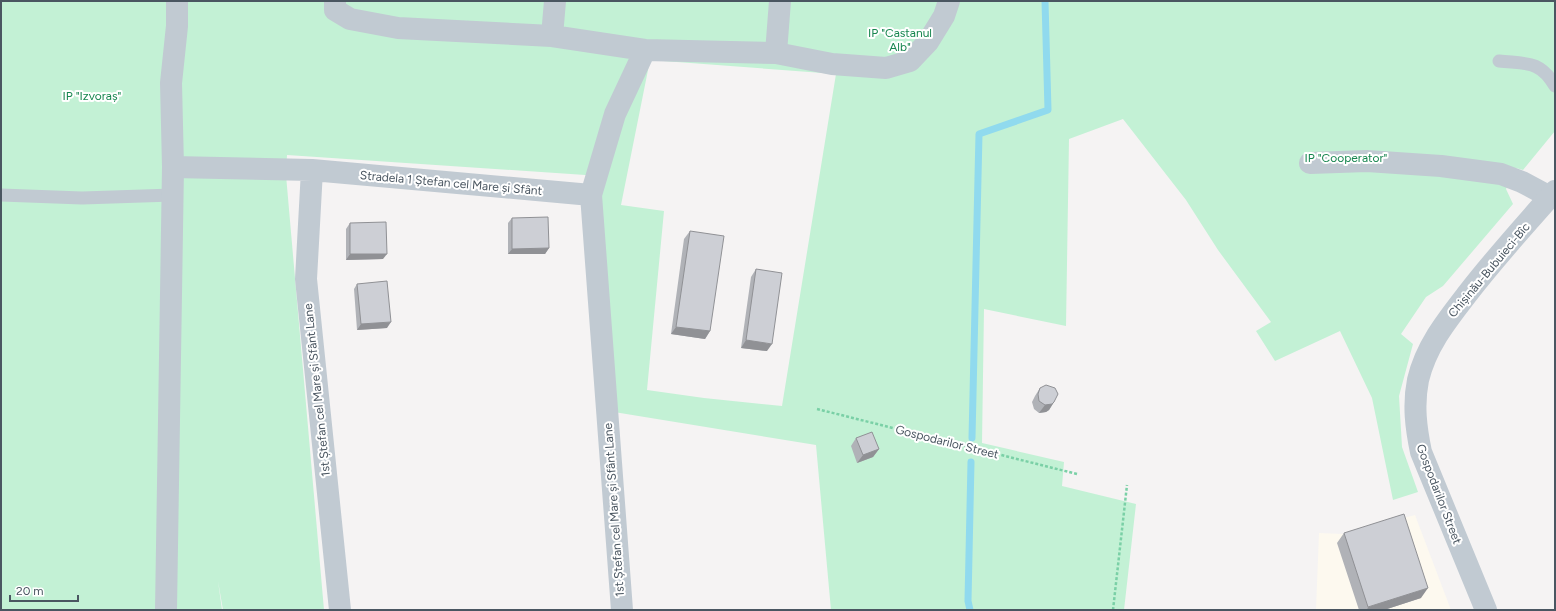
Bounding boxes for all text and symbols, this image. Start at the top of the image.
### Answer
park label: IP "Castanul Alb" [868,26,932,54]
park label: IP "Izvoraș" [63,89,122,103]
park label: IP "Cooperator" [1305,151,1388,165]
street label: Stradela 1 Ștefan cel Mare și Sfânt [359,168,543,198]
street label: Chișinău-Bubuieci-Bîc [1445,220,1533,320]
street label: 1st Ștefan cel Mare și Sfânt Lane [301,302,333,477]
street label: 1st Ștefan cel Mare și Sfânt Lane [601,422,627,597]
street label: Gospodarilor Street [894,422,1001,462]
street label: Gospodarilor Street [1413,442,1465,546]
scale bar [10,577,78,603]
text: 20 m [16,584,44,598]

